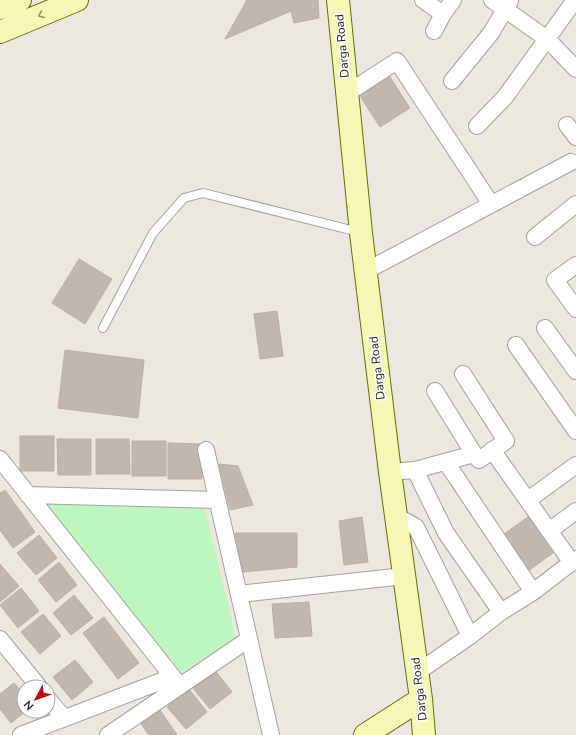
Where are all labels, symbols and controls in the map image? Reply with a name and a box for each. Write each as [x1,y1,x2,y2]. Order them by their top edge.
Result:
one-way arrow [37,10,45,18]
street label: Darga Road [331,13,353,79]
street label: Darga Road [365,335,389,401]
street label: Darga Road [407,656,431,722]
north arrow [16,679,56,719]
text: N [20,697,37,713]

